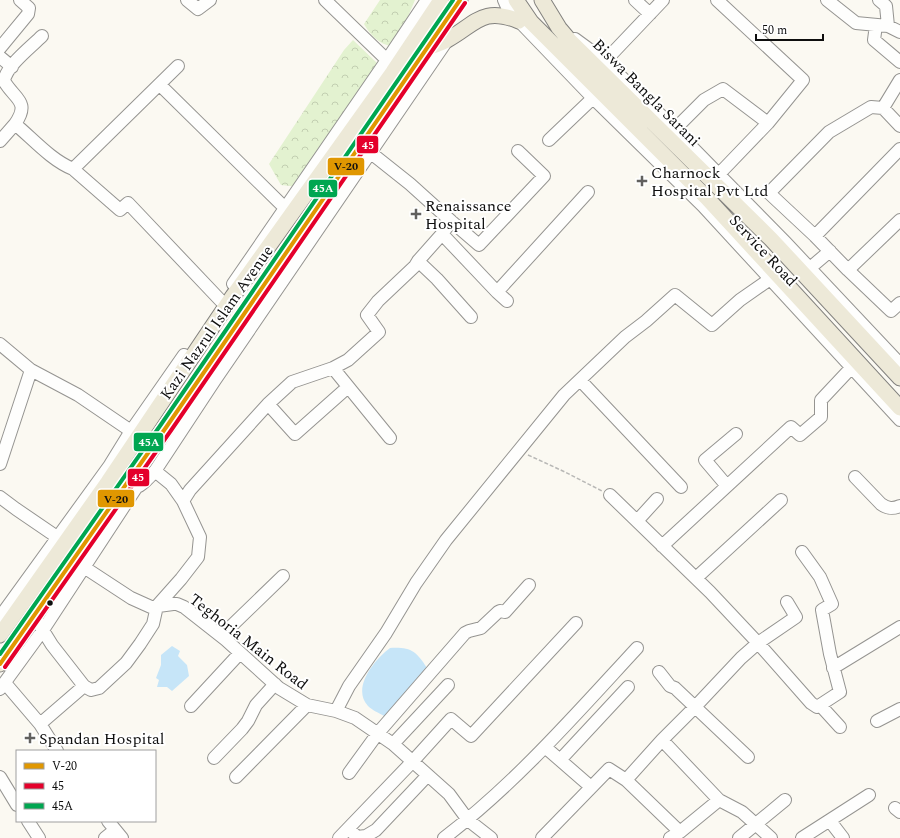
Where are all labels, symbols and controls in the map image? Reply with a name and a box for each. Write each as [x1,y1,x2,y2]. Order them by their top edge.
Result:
scale bar [756,16,823,42]
text: 50 m [762,21,787,40]
street label: Biswa Bangla Sarani [587,33,706,152]
line badge: 45 [356,135,379,154]
text: 45 [362,137,374,154]
line badge: V-20 [327,157,365,176]
text: V-20 [334,158,358,175]
place label: Charnock Hospital Pvt Ltd [651,161,769,203]
marker: Charnock Hospital Pvt Ltd [636,175,648,187]
line badge: 45A [308,179,338,198]
text: 45A [313,180,334,197]
place label: Renaissance Hospital [425,194,512,236]
marker: Renaissance Hospital [410,208,422,220]
street label: Service Road [723,209,803,292]
street label: Kazi Nazrul Islam Avenue [154,240,279,405]
line badge: 45A [133,432,164,452]
text: 45A [139,434,160,451]
line badge: 45 [127,468,150,487]
text: 45 [132,469,144,486]
line badge: V-20 [97,489,135,508]
text: V-20 [104,491,128,508]
street label: Teghoria Main Road [184,588,313,696]
unlabelled marker [45,598,55,608]
place label: Spandan Hospital [39,727,165,751]
marker: Spandan Hospital [24,732,36,744]
legend [16,750,156,822]
text: V-20 [52,757,77,776]
text: 45 [52,777,64,796]
text: 45A [52,797,73,816]

